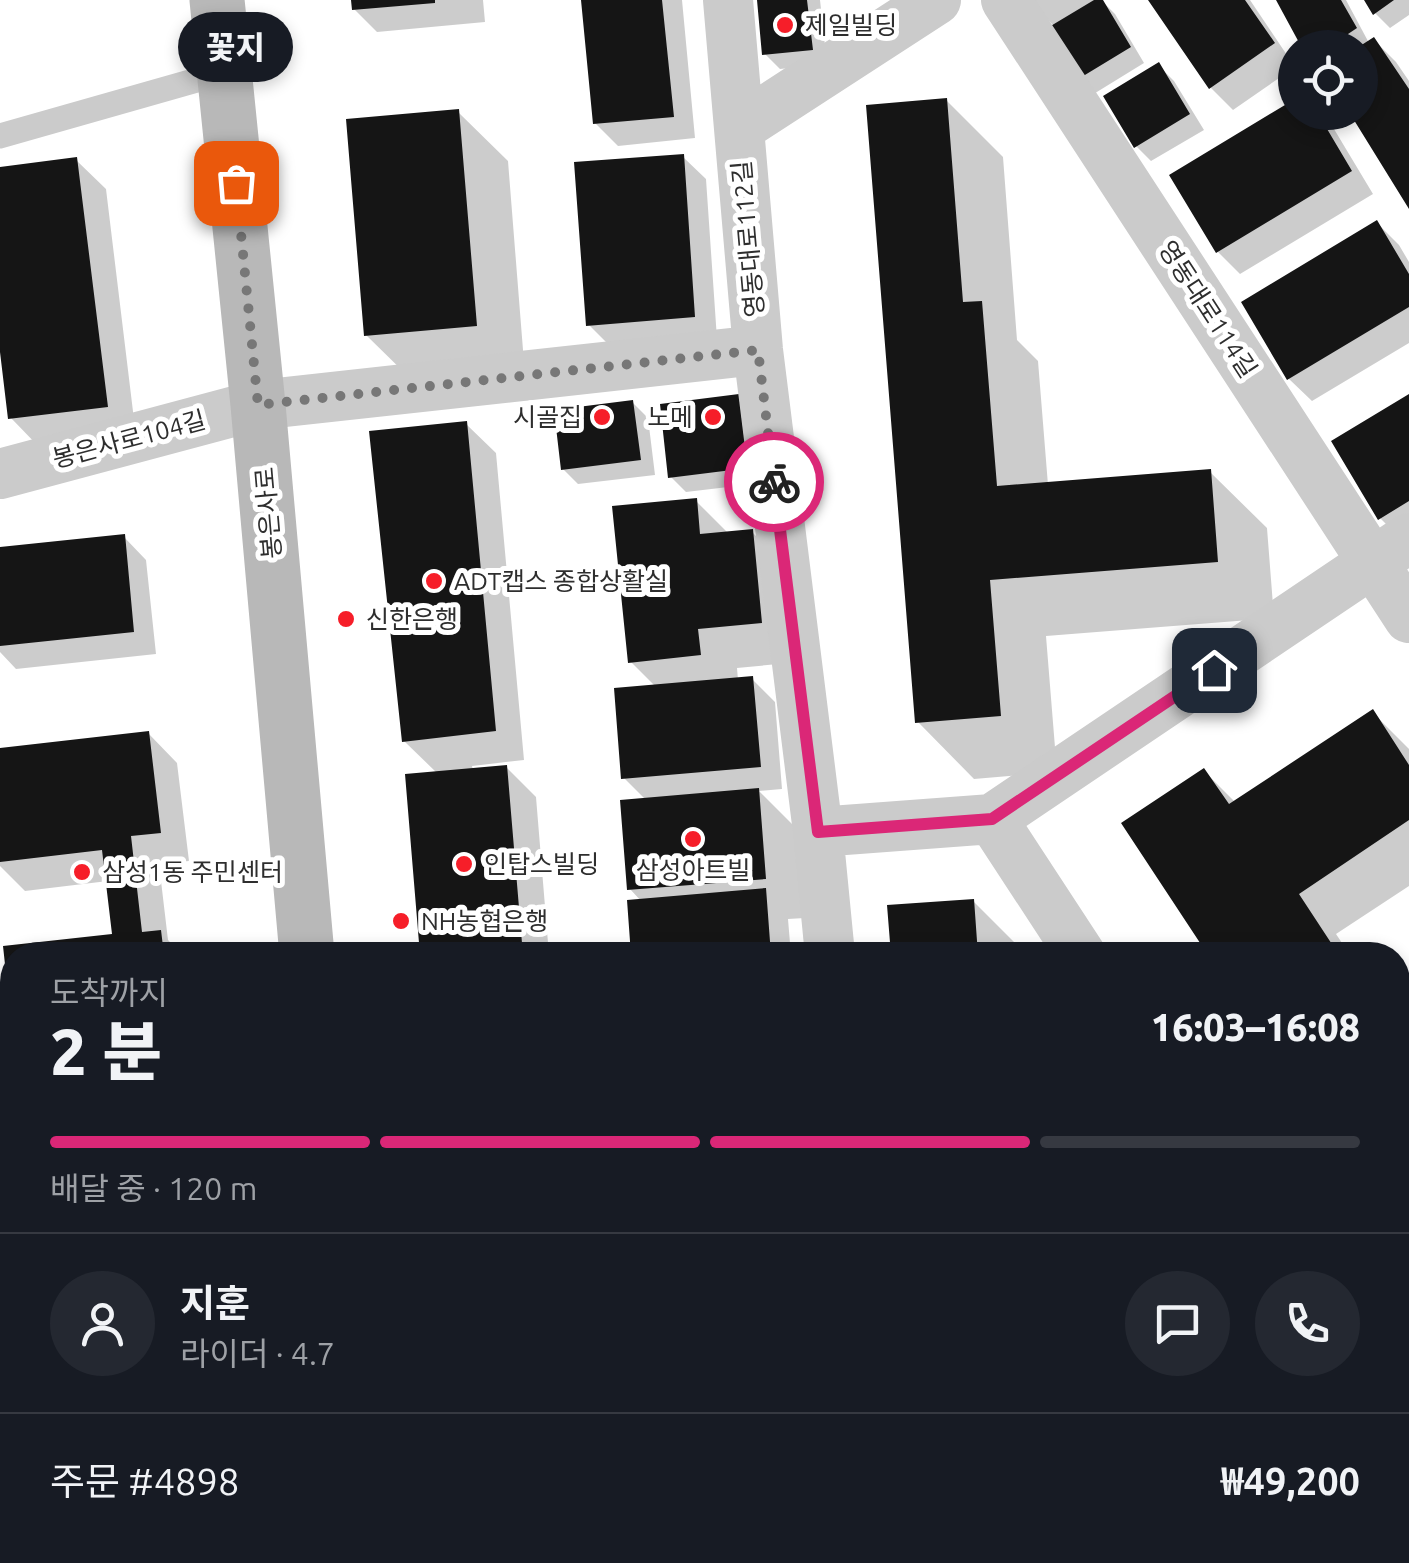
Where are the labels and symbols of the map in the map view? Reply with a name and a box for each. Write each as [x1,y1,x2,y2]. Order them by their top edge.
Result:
place label: 제일빌딩 [805,11,897,39]
callout: 꽃지 [178,13,294,83]
marker: 제일빌딩 [774,14,796,36]
pin [194,141,279,226]
street label: 영동대로112길 [727,159,769,319]
street label: 영동대로114길 [1153,235,1263,383]
place label: 시골집 [513,403,582,431]
place label: 노메 [647,403,693,431]
street label: 봉은사로104길 [49,405,209,473]
marker: 시골집 [591,406,613,428]
marker: 노메 [702,406,724,428]
courier [724,432,824,532]
street label: 봉은사로 [250,466,286,560]
place label: ADT캡스 종합상활실 [454,567,668,595]
marker: ADT캡스 종합상활실 [423,570,445,592]
place label: 신한은행 [366,605,458,633]
marker: 신한은행 [335,608,357,630]
pin [1172,628,1257,713]
marker: 삼성아트빌 [682,828,704,850]
place label: 인탑스빌딩 [484,850,599,878]
marker: 인탑스빌딩 [453,853,475,875]
place label: 삼성아트빌 [635,856,751,884]
place label: 삼성1동 주민센터 [102,858,283,886]
marker: 삼성1동 주민센터 [71,861,93,883]
place label: NH농협은행 [421,907,548,935]
marker: NH농협은행 [390,910,412,932]

